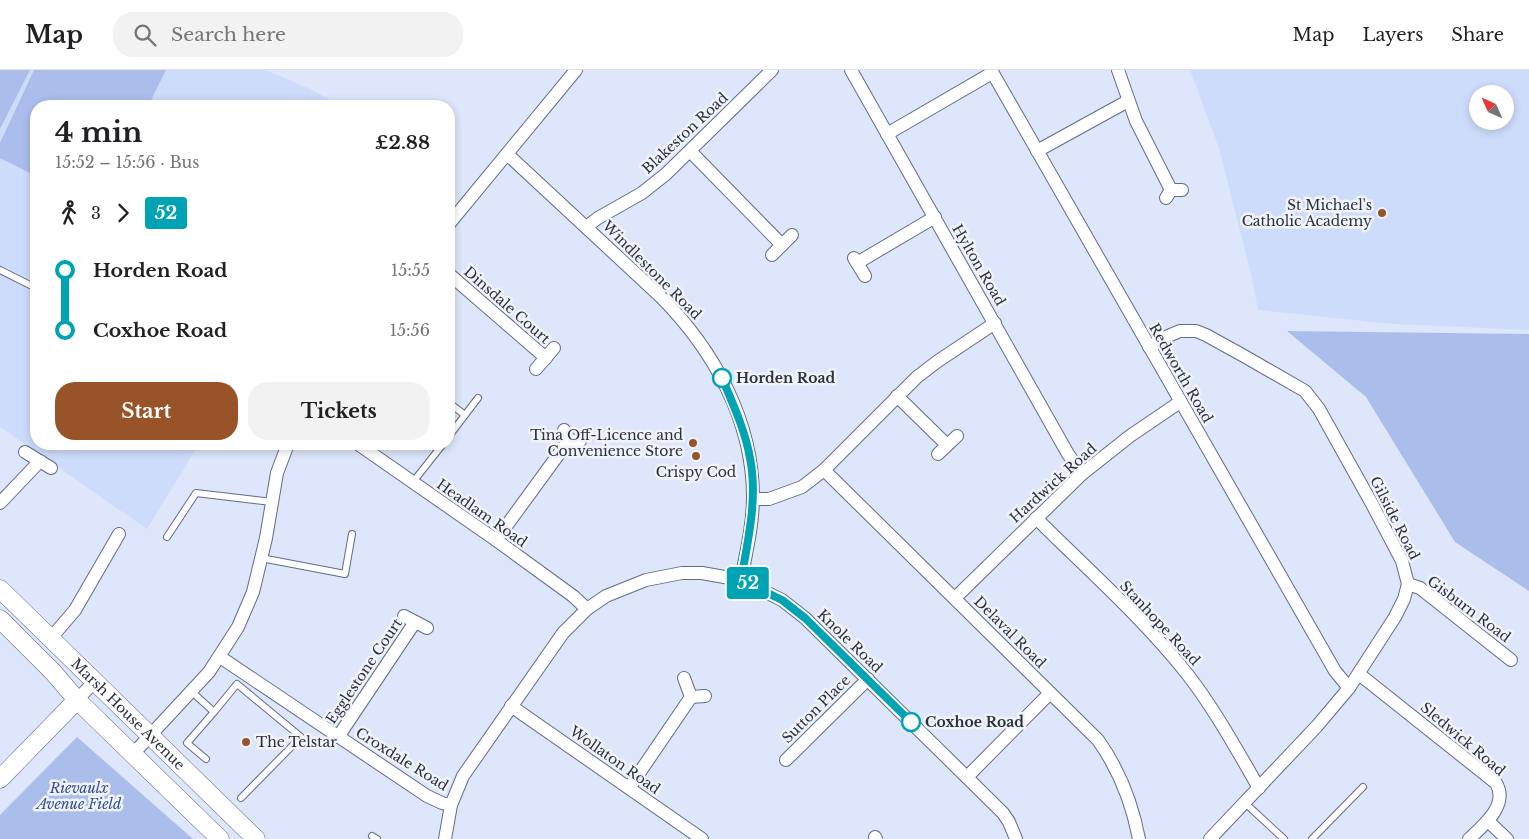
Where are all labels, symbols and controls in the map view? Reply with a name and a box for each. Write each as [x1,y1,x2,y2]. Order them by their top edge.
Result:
search box [113,12,463,57]
text: Map [25,20,83,49]
icon: search [131,21,159,49]
text: Search here [171,23,286,46]
text: Map [1293,24,1334,46]
text: Layers [1362,24,1423,46]
text: Share [1451,24,1504,46]
north arrow [1469,85,1514,130]
map controls [1469,85,1514,130]
street label: Blakeston Road [638,88,732,177]
text: 4 min [55,115,142,150]
text: £2.88 [375,131,430,154]
text: 15:52 – 15:56 · Bus [55,152,200,172]
place label: St Michael's Catholic Academy [1242,196,1372,230]
icon: walk [55,199,83,227]
icon: forward [109,199,137,227]
text: 52 [155,202,177,224]
text: 3 [91,203,101,223]
marker: St Michael's Catholic Academy [1376,207,1388,219]
street label: Windlestone Road [598,216,706,324]
street label: Hylton Road [948,221,1010,309]
text: Horden Road [93,259,228,282]
text: 15:55 [391,260,430,280]
street label: Dinsdale Court [460,263,554,348]
text: Coxhoe Road [93,319,227,342]
text: 15:56 [390,320,430,340]
street label: Redworth Road [1145,320,1217,426]
marker: Horden Road [712,368,732,388]
place label: Horden Road [736,369,835,387]
button: Start [55,382,238,440]
button: Tickets [248,382,430,440]
place label: Tina Off-Licence and Convenience Store [530,426,684,460]
marker: Tina Off-Licence and Convenience Store [687,437,699,449]
street label: Hardwick Road [1006,439,1100,527]
marker: Crispy Cod [690,450,702,462]
place label: Crispy Cod [656,463,737,481]
street label: Gilside Road [1366,473,1424,563]
street label: Headlam Road [433,475,531,551]
line badge: 52 [726,567,770,599]
text: 52 [737,572,759,594]
street label: Gisburn Road [1424,572,1515,646]
street label: Stanhope Road [1116,577,1204,669]
street label: Delaval Road [970,592,1050,672]
street label: Knole Road [814,606,887,677]
street label: Egglestone Court [322,614,406,727]
street label: Marsh House Avenue [67,654,189,774]
street label: Sutton Place [778,671,854,747]
street label: Sledwick Road [1417,698,1509,780]
marker: Coxhoe Road [901,712,921,732]
place label: Coxhoe Road [925,713,1024,731]
street label: Wollaton Road [565,721,664,798]
street label: Croxdale Road [352,723,452,795]
place label: The Telstar [256,733,337,751]
marker: The Telstar [240,736,252,748]
park label: Rievaulx Avenue Field [35,779,122,813]

